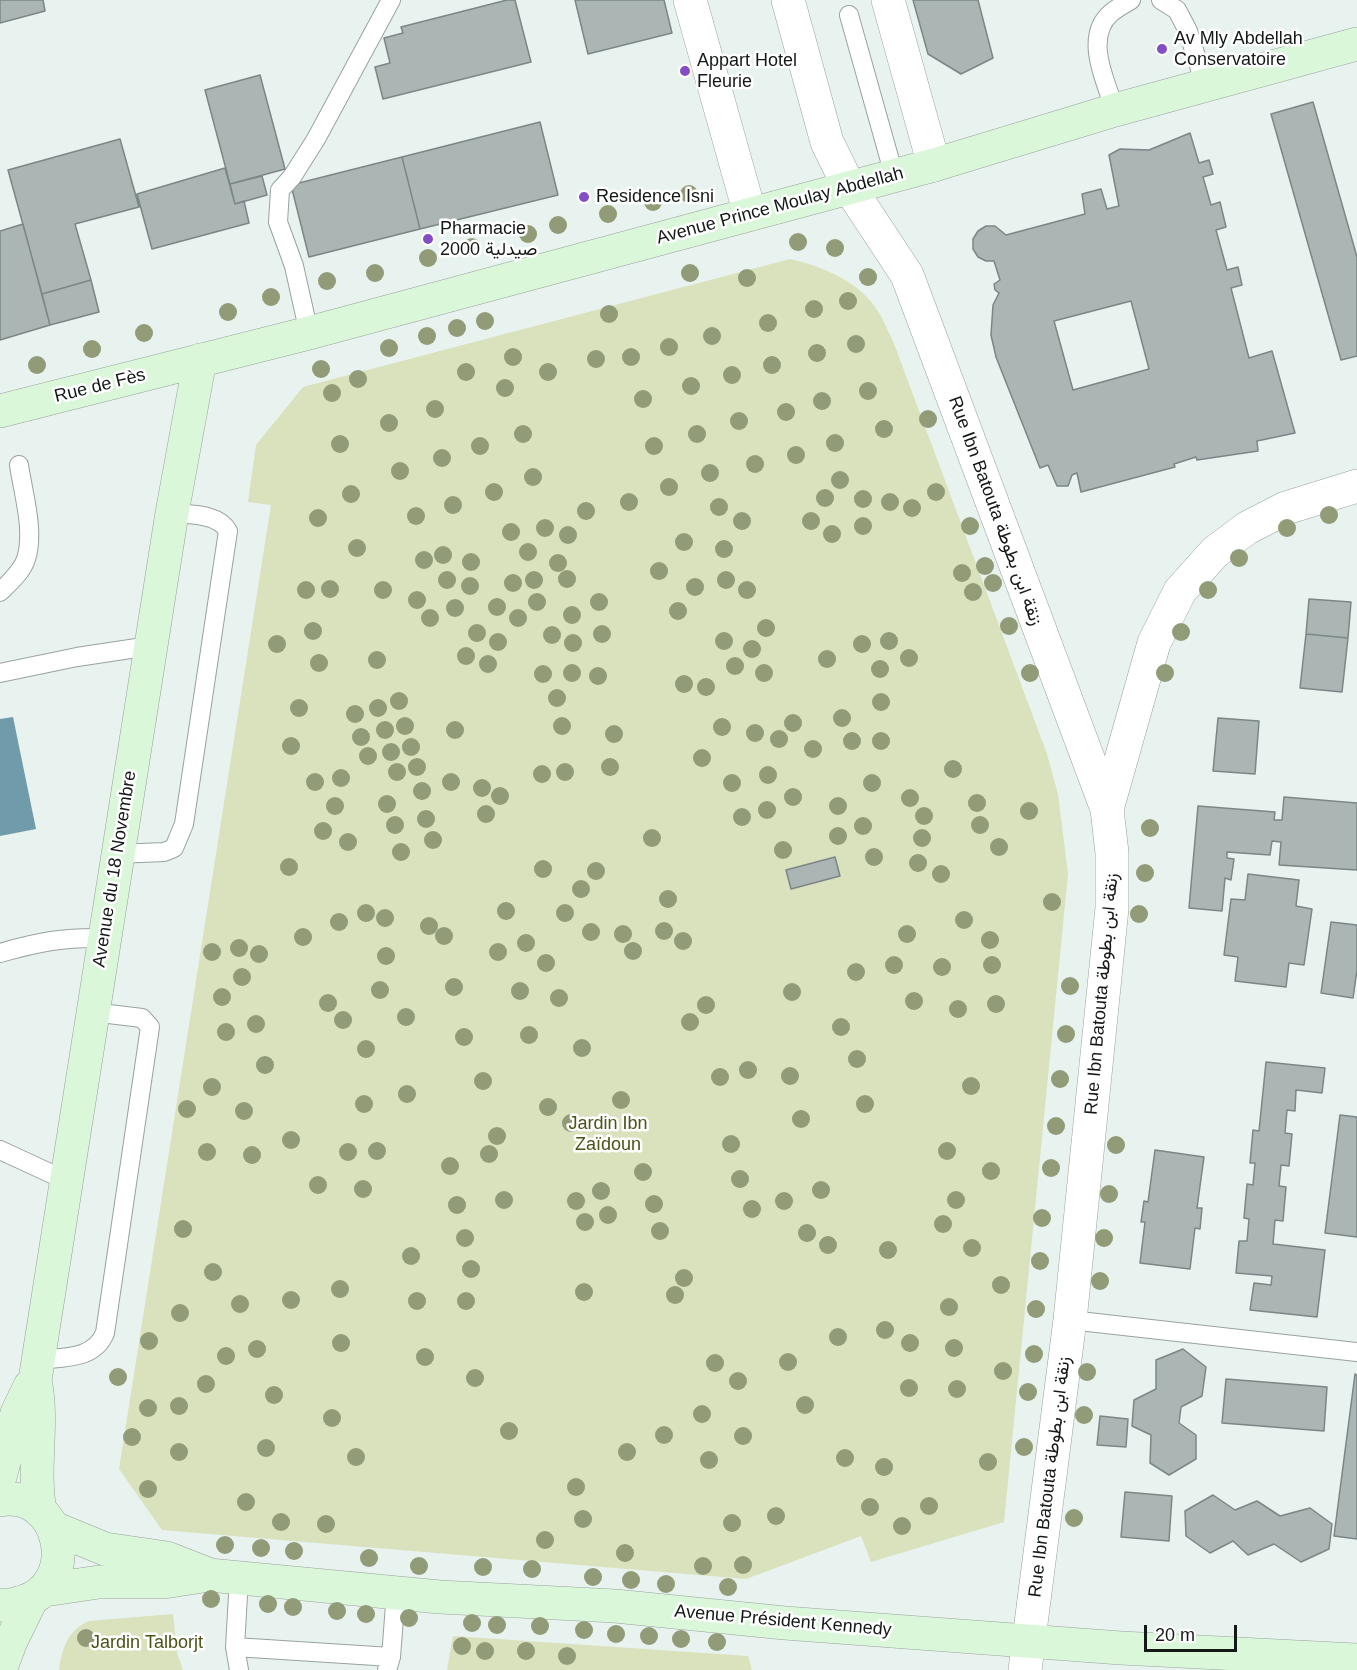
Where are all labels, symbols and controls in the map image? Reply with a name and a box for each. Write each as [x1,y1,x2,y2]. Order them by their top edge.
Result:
place label: Av Mly Abdellah Conservatoire [1174,28,1303,70]
marker: Av Mly Abdellah Conservatoire [1155,42,1169,56]
place label: Appart Hotel Fleurie [697,50,797,92]
marker: Appart Hotel Fleurie [678,64,692,78]
street label: Avenue Prince Moulay Abdellah [654,163,906,249]
place label: Residence Isni [596,186,714,208]
marker: Residence Isni [577,190,591,204]
place label: Pharmacie 2000 صيدلية [440,218,537,260]
marker: Pharmacie 2000 صيدلية [421,232,435,246]
street label: Rue de Fès [52,364,148,408]
street label: Rue Ibn Batouta زنقة ابن بطوطة [943,393,1047,629]
street label: Avenue du 18 Novembre [89,769,141,969]
street label: Rue Ibn Batouta زنقة ابن بطوطة [1081,872,1123,1116]
park label: Jardin Ibn Zaïdoun [568,1113,648,1156]
street label: Rue Ibn Batouta زنقة ابن بطوطة [1025,1355,1075,1599]
street label: Avenue Président Kennedy [674,1601,892,1641]
scale bar [1147,1613,1240,1651]
text: 20 m [1155,1625,1195,1645]
park label: Jardin Talborjt [91,1632,203,1654]

